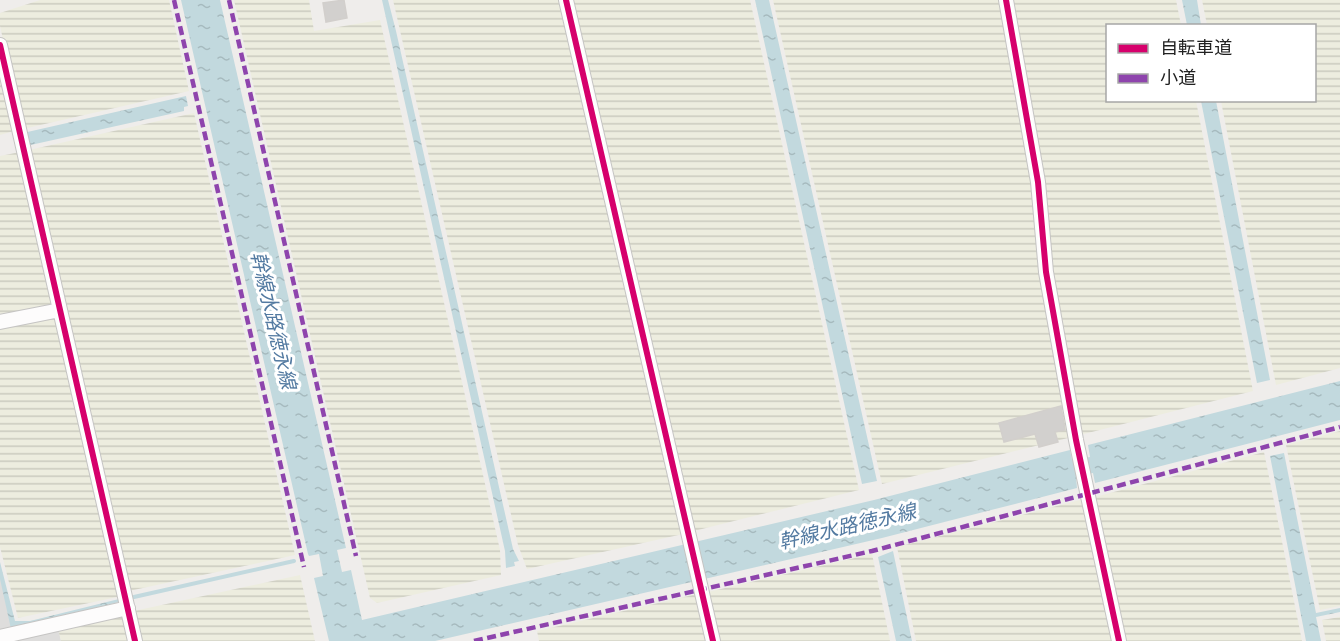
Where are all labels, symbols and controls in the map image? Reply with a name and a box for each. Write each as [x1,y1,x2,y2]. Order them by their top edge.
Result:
legend [1106,24,1316,102]
text: 自転車道 [1160,36,1232,59]
text: 小道 [1160,66,1196,89]
water label: 幹線水路徳永線 [245,249,304,394]
water label: 幹線水路徳永線 [776,496,921,555]

